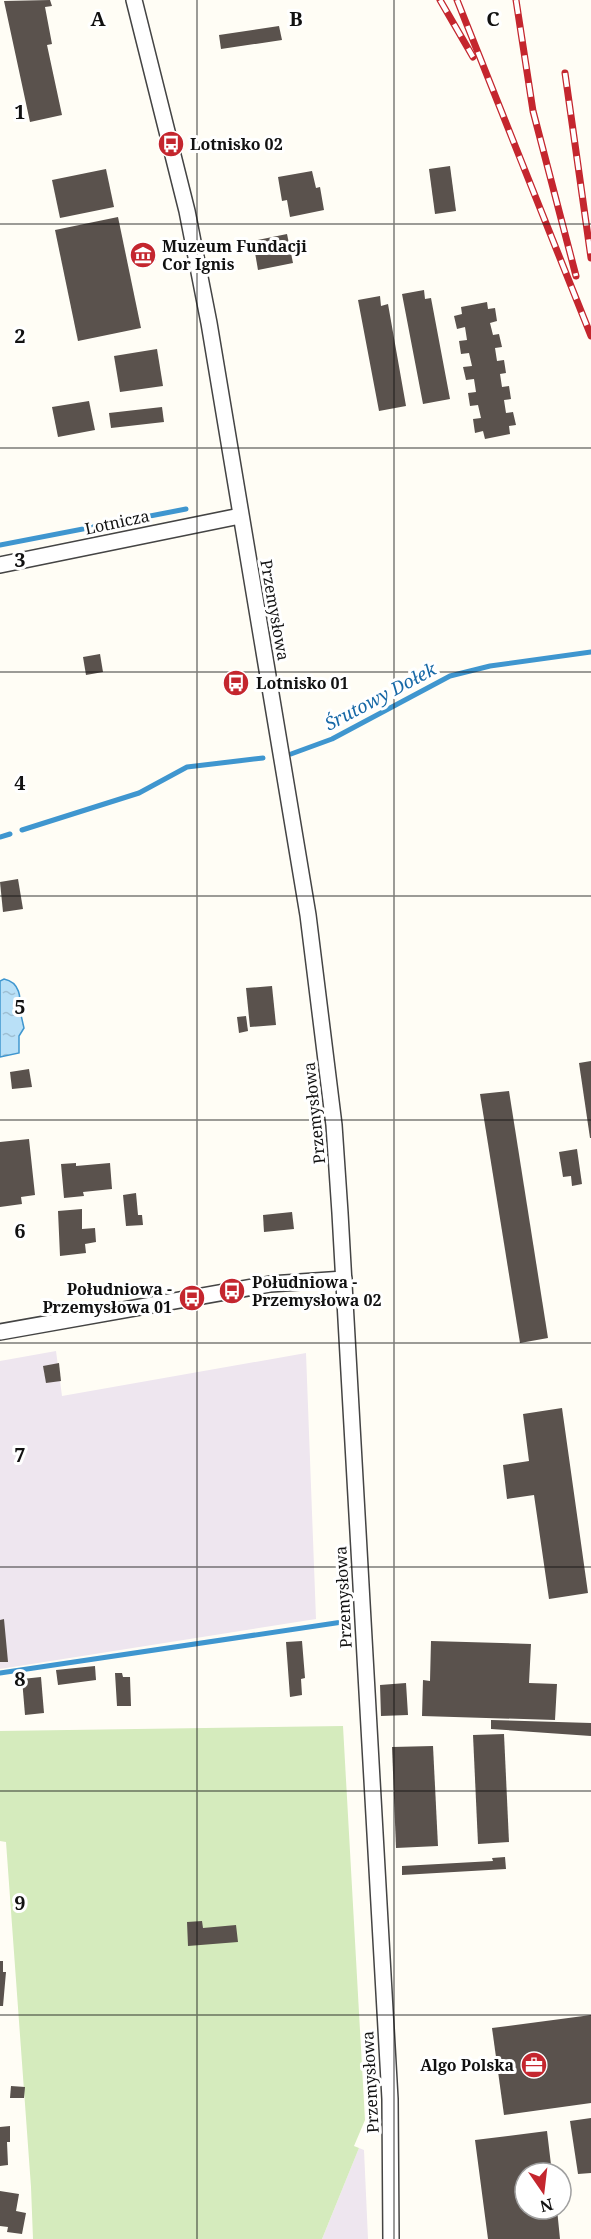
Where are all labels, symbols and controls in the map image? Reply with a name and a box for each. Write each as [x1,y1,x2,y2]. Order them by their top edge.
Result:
text: A [90,5,106,32]
text: B [289,5,303,32]
text: C [486,5,500,32]
text: 1 [14,98,26,125]
bus stop icon: Lotnisko 02 [156,129,186,159]
place label: Lotnisko 02 [190,133,283,155]
place label: Muzeum Fundacji Cor Ignis [162,235,307,275]
museum icon: Muzeum Fundacji Cor Ignis [128,240,158,270]
text: 2 [14,322,26,349]
street label: Lotnicza [83,504,151,540]
text: 3 [14,546,26,573]
street label: Przemysłowa [255,558,295,662]
water label: Śrutowy Dołek [320,656,441,736]
bus stop icon: Lotnisko 01 [221,668,251,698]
place label: Lotnisko 01 [256,672,349,694]
text: 4 [14,769,26,796]
text: 5 [14,993,26,1020]
street label: Przemysłowa [298,1061,330,1165]
text: 6 [14,1217,26,1244]
place label: Południowa - Przemysłowa 02 [252,1271,382,1311]
bus stop icon: Południowa - Przemysłowa 02 [217,1276,247,1306]
place label: Południowa - Przemysłowa 01 [42,1278,172,1318]
bus stop icon: Południowa - Przemysłowa 01 [177,1283,207,1313]
text: 7 [14,1441,26,1468]
street label: Przemysłowa [329,1545,357,1649]
text: 8 [14,1665,26,1692]
text: 9 [14,1889,26,1916]
street label: Przemysłowa [356,2030,384,2134]
office icon: Algo Polska [519,2050,549,2080]
place label: Algo Polska [420,2054,514,2076]
north arrow [513,2161,573,2221]
text: N [537,2193,555,2218]

